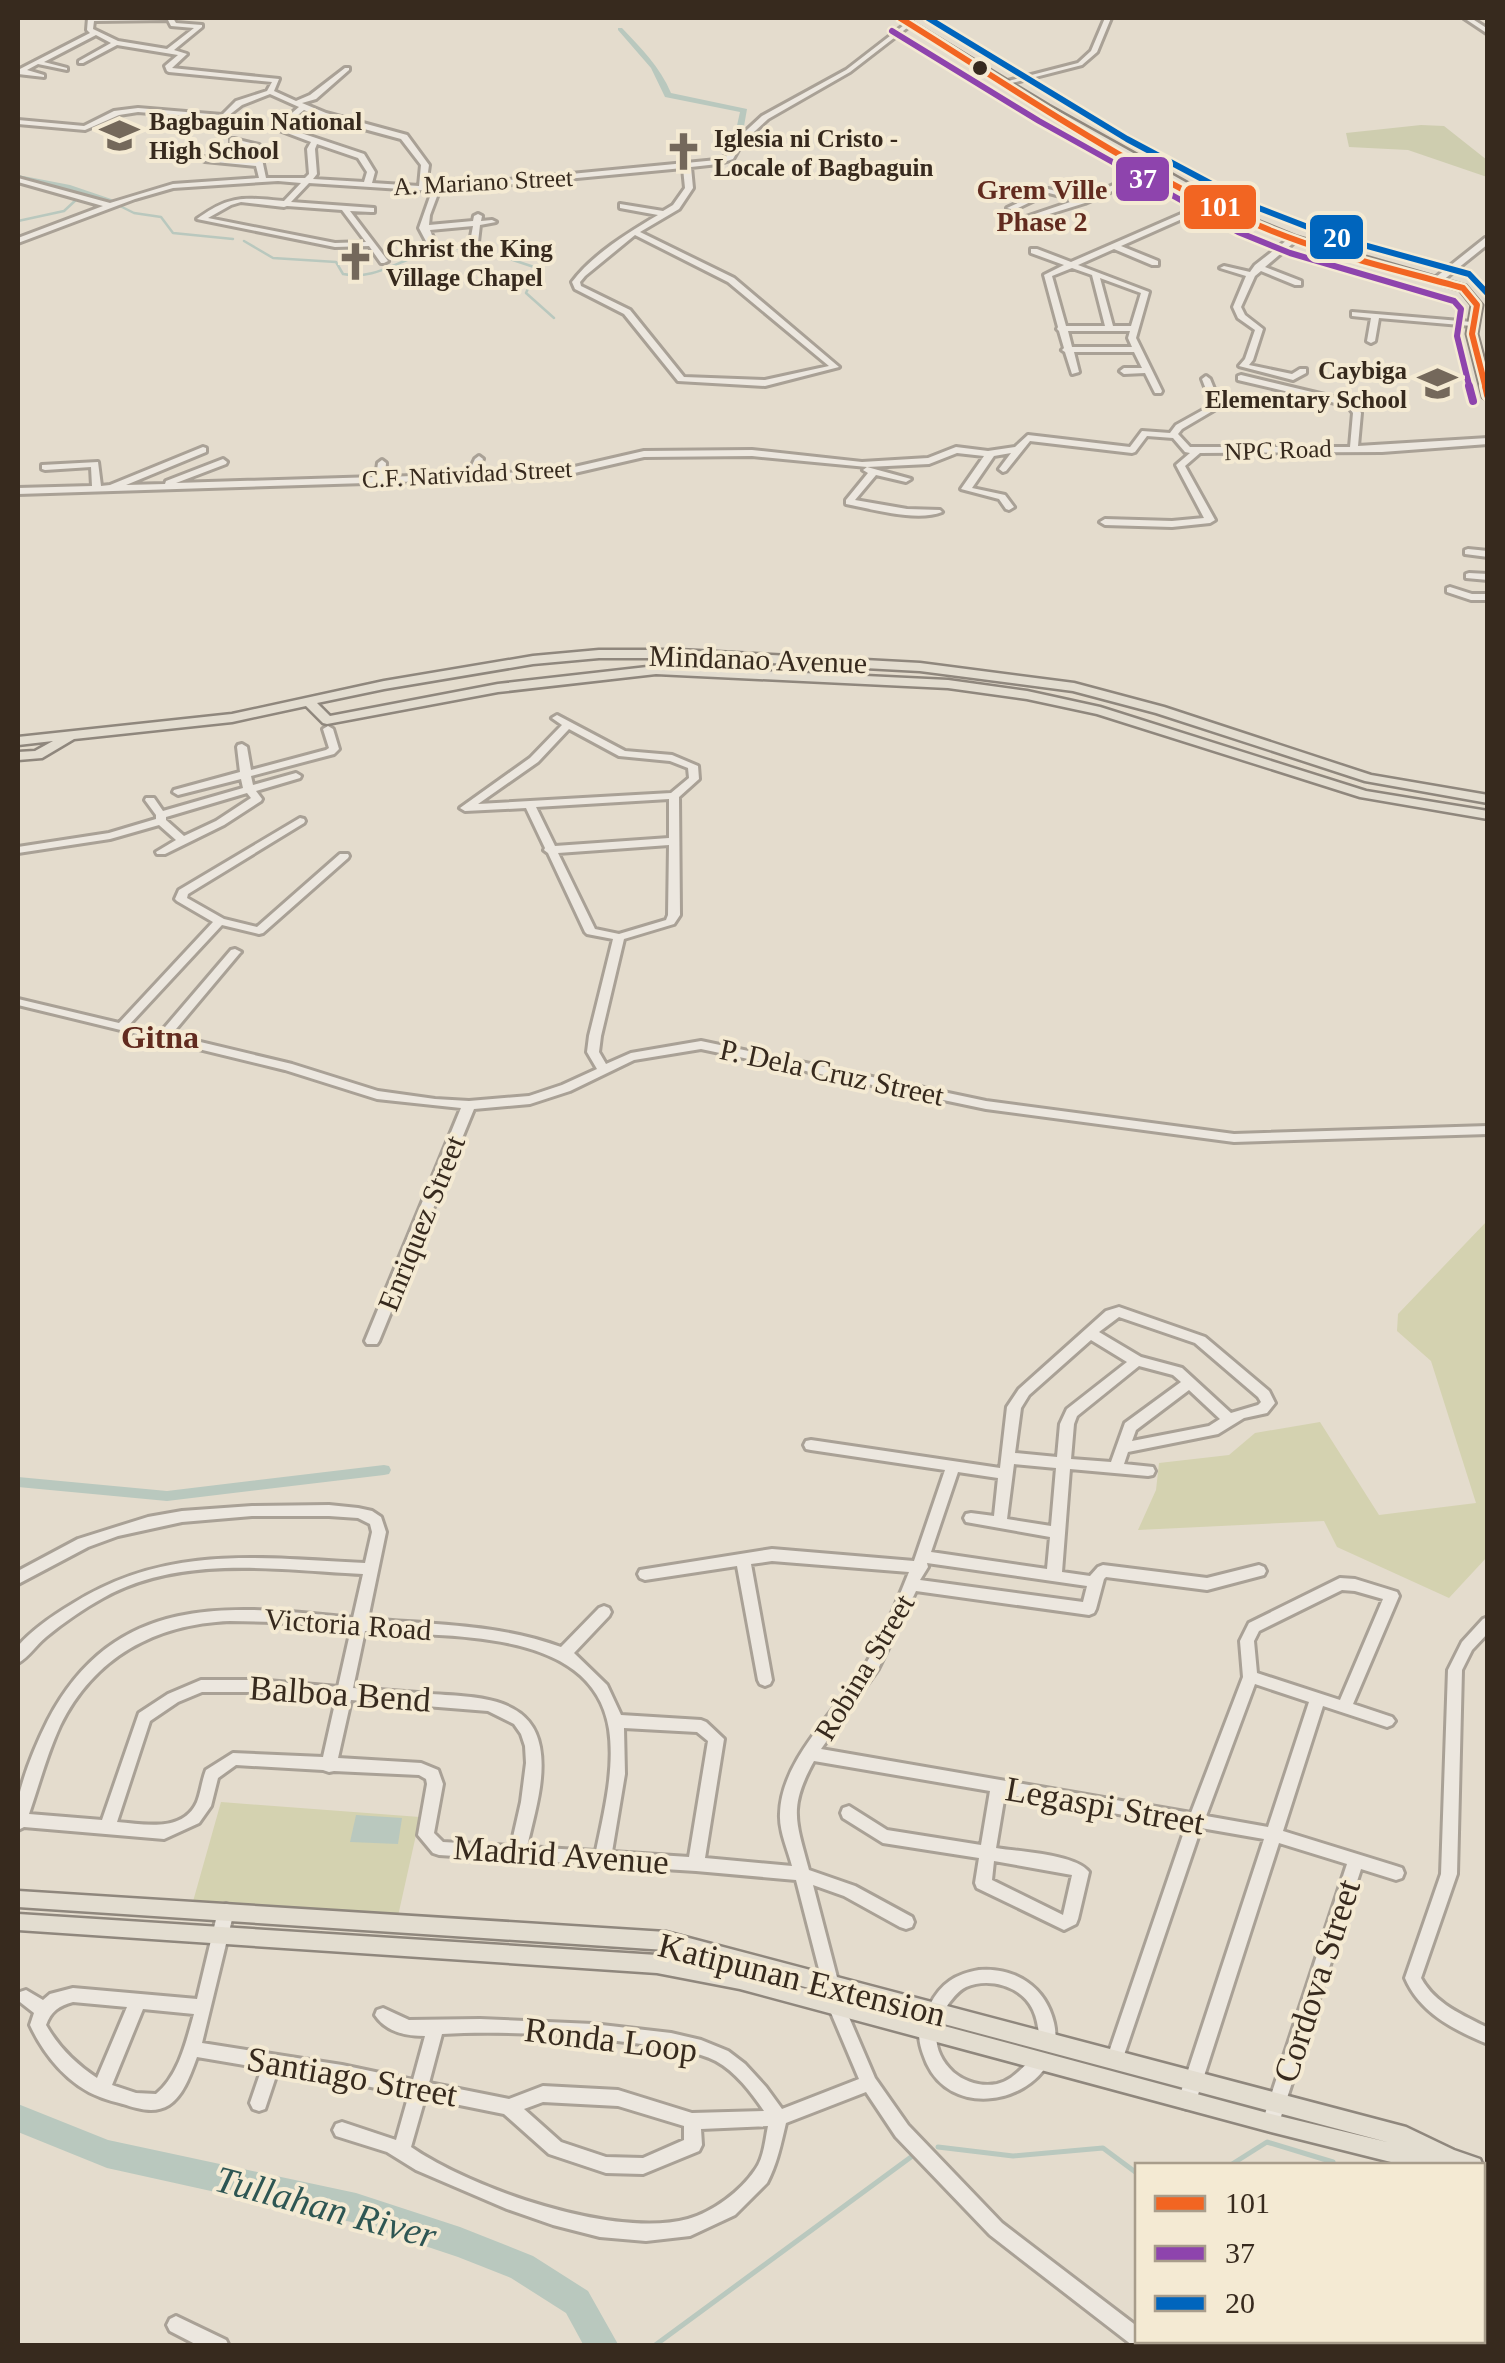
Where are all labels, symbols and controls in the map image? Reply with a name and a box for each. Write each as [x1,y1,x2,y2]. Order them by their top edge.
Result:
unlabelled marker [970,58,990,78]
place label: Bagbaguin National High School [149,108,362,164]
school or university icon: Bagbaguin National High School [98,114,140,156]
place label: Iglesia ni Cristo - Locale of Bagbaguin [714,125,934,181]
church icon: Iglesia ni Cristo - Locale of Bagbaguin [663,131,705,173]
line badge: 37 [1114,155,1171,203]
text: 37 [1129,163,1157,194]
street label: A. Mariano Street [393,164,574,200]
district label: Grem Ville Phase 2 [977,174,1107,237]
line badge: 101 [1182,183,1258,231]
text: 101 [1199,191,1241,222]
line badge: 20 [1308,213,1365,261]
text: 20 [1323,222,1351,253]
place label: Christ the King Village Chapel [386,235,553,291]
church icon: Christ the King Village Chapel [335,241,377,283]
place label: Caybiga Elementary School [1205,357,1407,413]
school or university icon: Caybiga Elementary School [1416,363,1458,405]
street label: NPC Road [1224,435,1333,465]
street label: C.F. Natividad Street [361,455,573,493]
street label: Mindanao Avenue [648,639,868,679]
district label: Gitna [121,1019,199,1055]
street label: P. Dela Cruz Street [717,1032,948,1112]
street label: Enriquez Street [371,1130,471,1315]
street label: Robina Street [808,1588,921,1746]
street label: Victoria Road [263,1602,433,1646]
street label: Balboa Bend [248,1668,433,1720]
street label: Legaspi Street [1003,1769,1208,1843]
street label: Madrid Avenue [452,1828,670,1882]
street label: Cordova Street [1266,1874,1368,2087]
street label: Katipunan Extension [654,1925,950,2035]
street label: Ronda Loop [522,2010,700,2070]
street label: Santiago Street [244,2039,460,2115]
water label: Tullahan River [211,2157,441,2257]
legend [1135,2163,1485,2343]
text: 101 [1225,2186,1270,2219]
text: 37 [1225,2236,1255,2269]
text: 20 [1225,2286,1255,2319]

